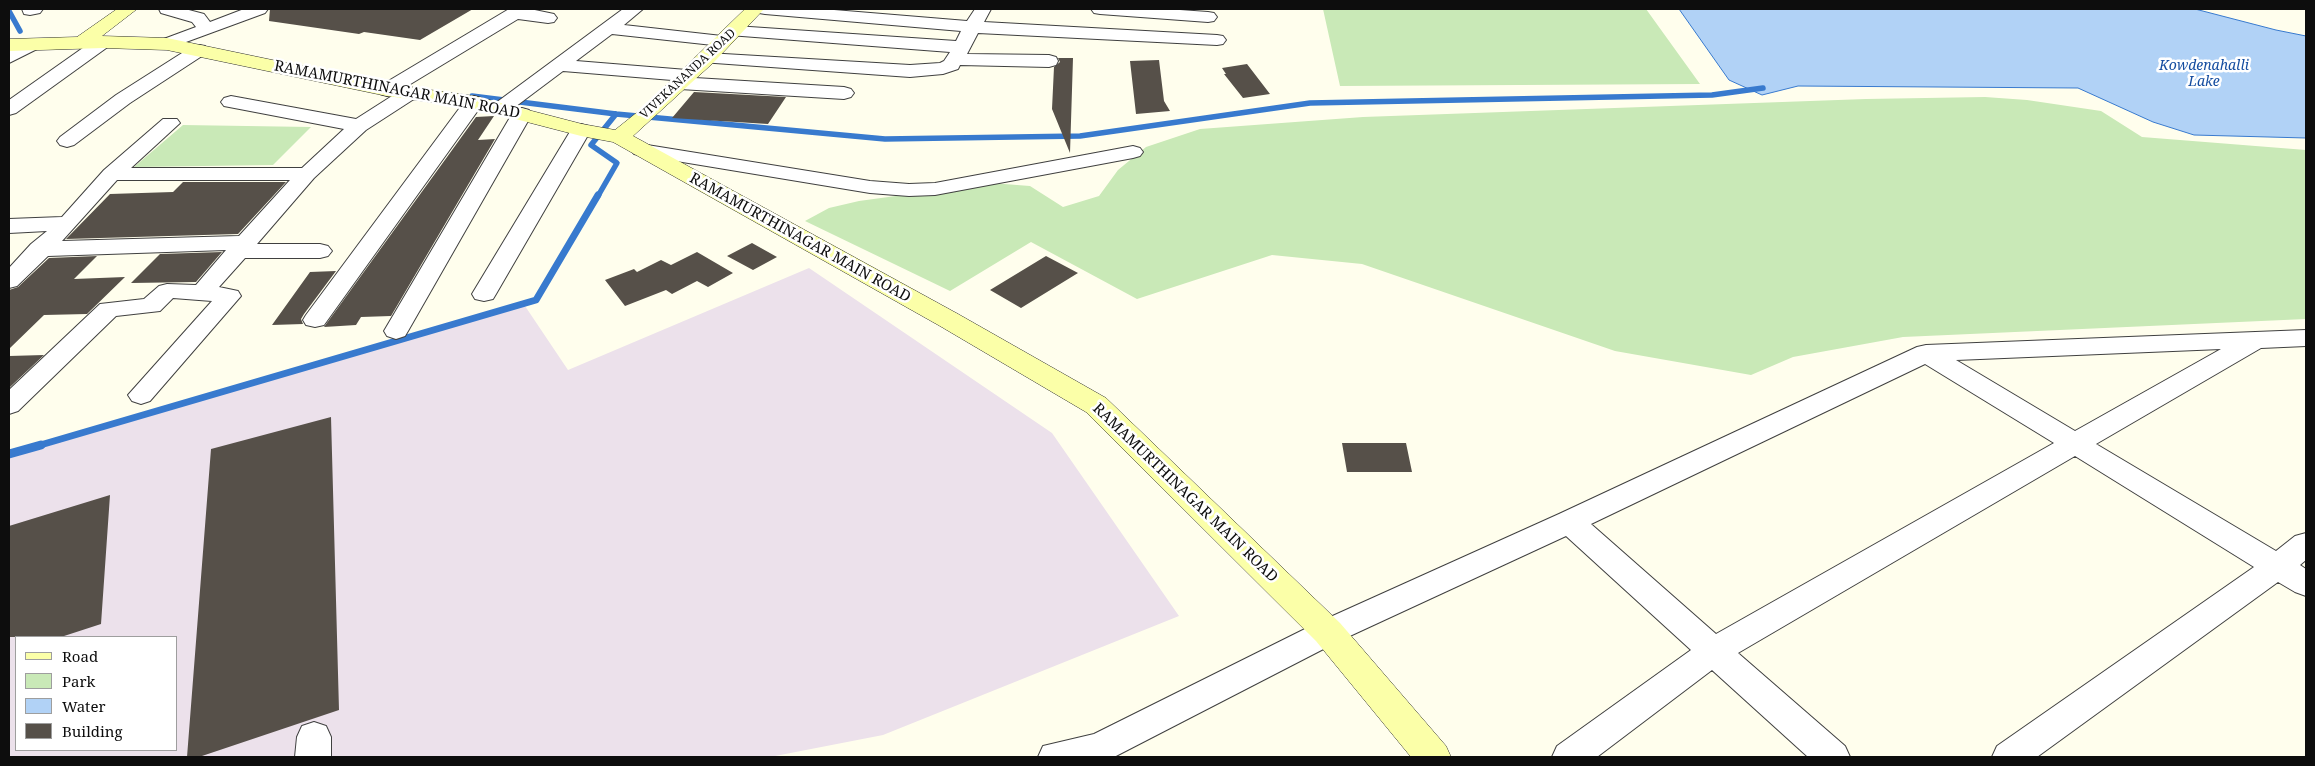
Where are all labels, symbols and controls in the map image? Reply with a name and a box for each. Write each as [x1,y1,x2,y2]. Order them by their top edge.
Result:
street label: VIVEKANANDA ROAD [637,26,739,122]
street label: RAMAMURTHINAGAR MAIN ROAD [273,57,521,123]
water label: Kowdenahalli Lake [2159,58,2249,90]
street label: RAMAMURTHINAGAR MAIN ROAD [686,170,914,306]
street label: RAMAMURTHINAGAR MAIN ROAD [1089,400,1281,586]
legend [15,636,178,751]
text: Road [62,646,98,666]
text: Park [62,671,95,691]
text: Water [62,696,105,716]
text: Building [62,721,123,741]

